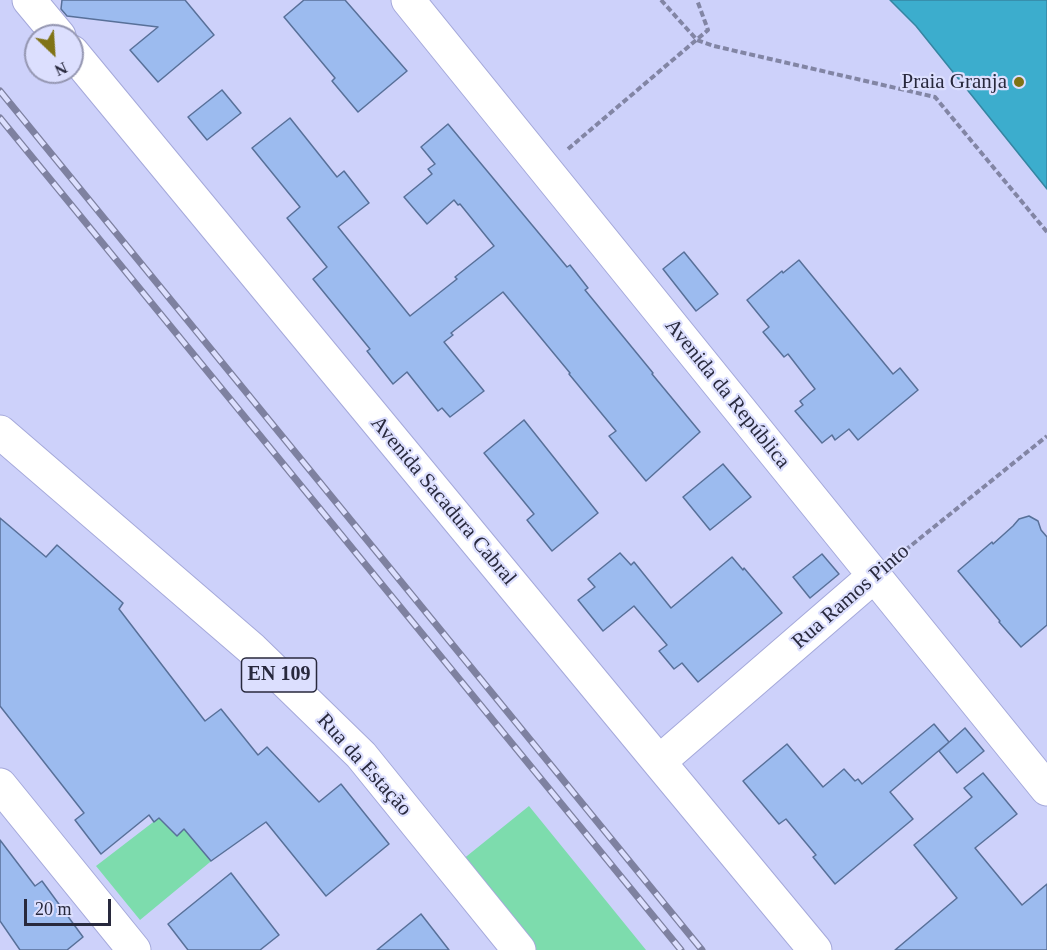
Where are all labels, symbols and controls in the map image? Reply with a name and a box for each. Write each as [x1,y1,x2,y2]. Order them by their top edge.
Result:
north arrow [24,24,84,84]
text: N [52,59,70,79]
place label: Praia Granja [901,69,1007,95]
marker: Praia Granja [1012,75,1026,89]
street label: Avenida da República [659,314,795,474]
street label: Avenida Sacadura Cabral [365,411,521,591]
street label: Rua Ramos Pinto [787,539,915,655]
road number: EN 109 [242,658,316,692]
street label: Rua da Estação [311,708,417,822]
scale bar [27,887,114,925]
text: 20 m [35,899,72,919]

